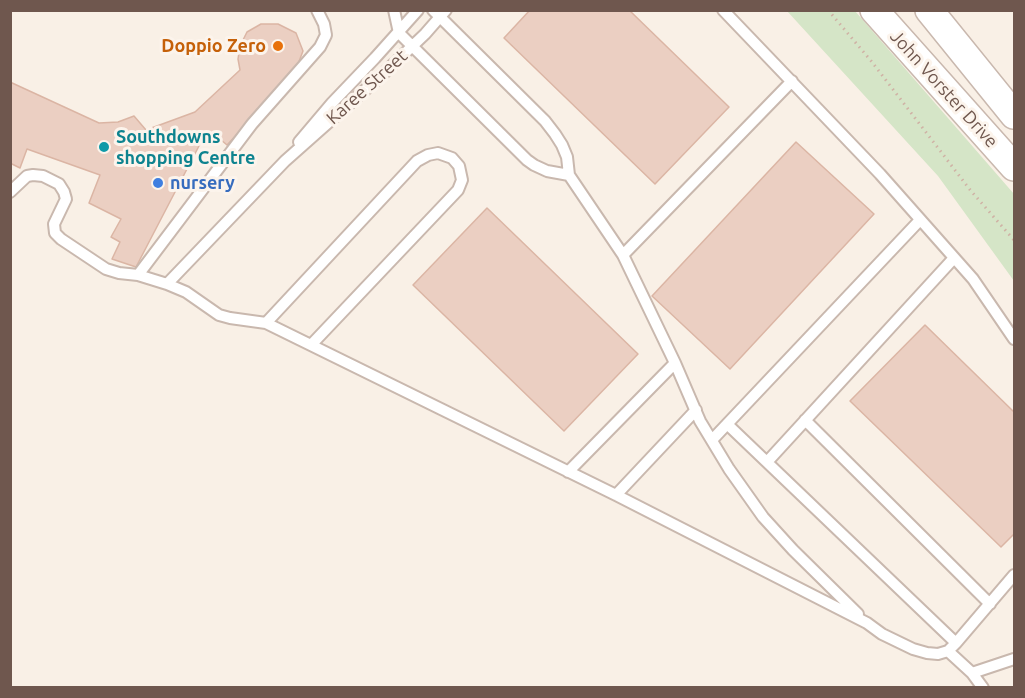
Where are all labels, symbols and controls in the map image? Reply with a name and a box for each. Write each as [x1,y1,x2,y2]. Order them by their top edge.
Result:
street label: John Vorster Drive [886,26,1002,152]
place label: Doppio Zero [161,35,266,57]
marker: Doppio Zero [271,39,285,53]
street label: Karee Street [322,45,412,129]
place label: Southdowns shopping Centre [116,126,255,168]
marker: Southdowns shopping Centre [97,140,111,154]
place label: nursery [170,172,235,194]
marker: nursery [151,176,165,190]

